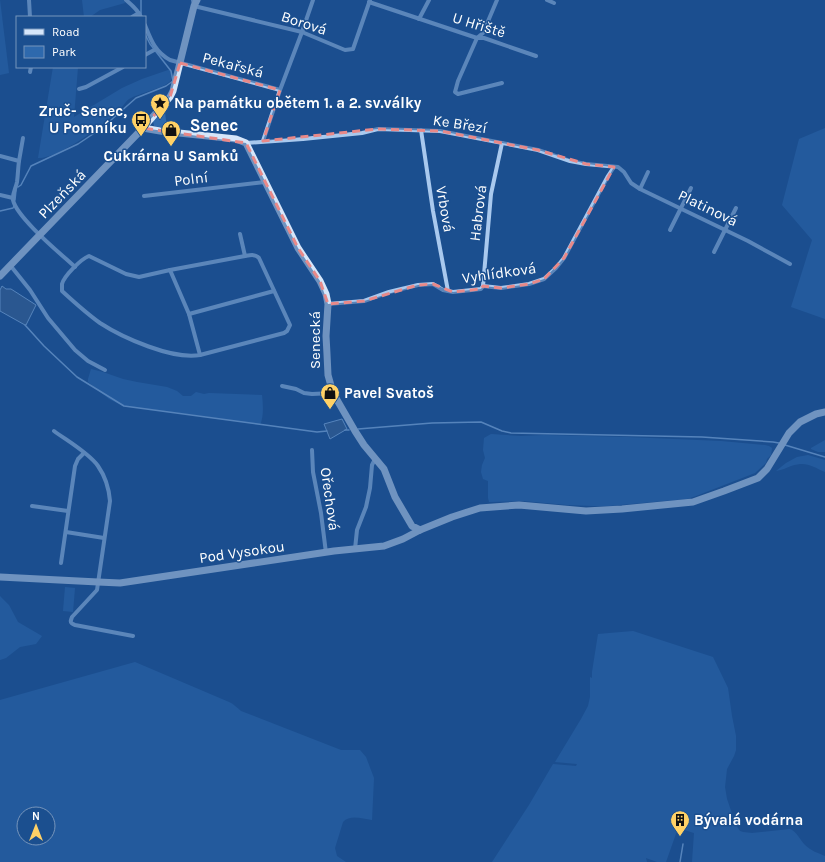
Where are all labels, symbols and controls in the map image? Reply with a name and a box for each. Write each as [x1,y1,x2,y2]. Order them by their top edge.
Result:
street label: Borová [279,7,329,39]
street label: U Hřiště [450,8,508,42]
legend [16,16,146,68]
text: Road [52,25,80,39]
text: Park [52,45,77,59]
street label: Pekařská [200,48,266,82]
place icon: Na památku obětem 1. a 2. sv.války [149,92,171,120]
place label: Na památku obětem 1. a 2. sv.války [174,94,422,112]
place label: Zruč- Senec, U Pomníku [38,102,127,137]
bus stop icon: Zruč- Senec, U Pomníku [130,109,152,137]
street label: Ke Březí [432,111,489,137]
district label: Senec [190,115,238,135]
shop icon: Cukrárna U Samků [160,119,182,147]
place label: Cukrárna U Samků [103,147,239,165]
street label: Plzeňská [34,166,90,222]
street label: Polní [173,168,210,190]
street label: Habrová [466,184,490,242]
street label: Vrbová [432,185,458,233]
street label: Platinová [675,186,741,230]
street label: Vyhlídková [461,259,537,287]
street label: Senecká [306,311,324,369]
shop icon: Pavel Svatoš [319,382,341,410]
place label: Pavel Svatoš [344,384,434,402]
street label: Ořechová [317,466,343,532]
street label: Pod Vysokou [198,537,286,567]
north arrow [16,806,56,846]
building icon: Bývalá vodárna [669,809,691,837]
text: N [32,810,40,823]
place label: Bývalá vodárna [694,811,803,829]

